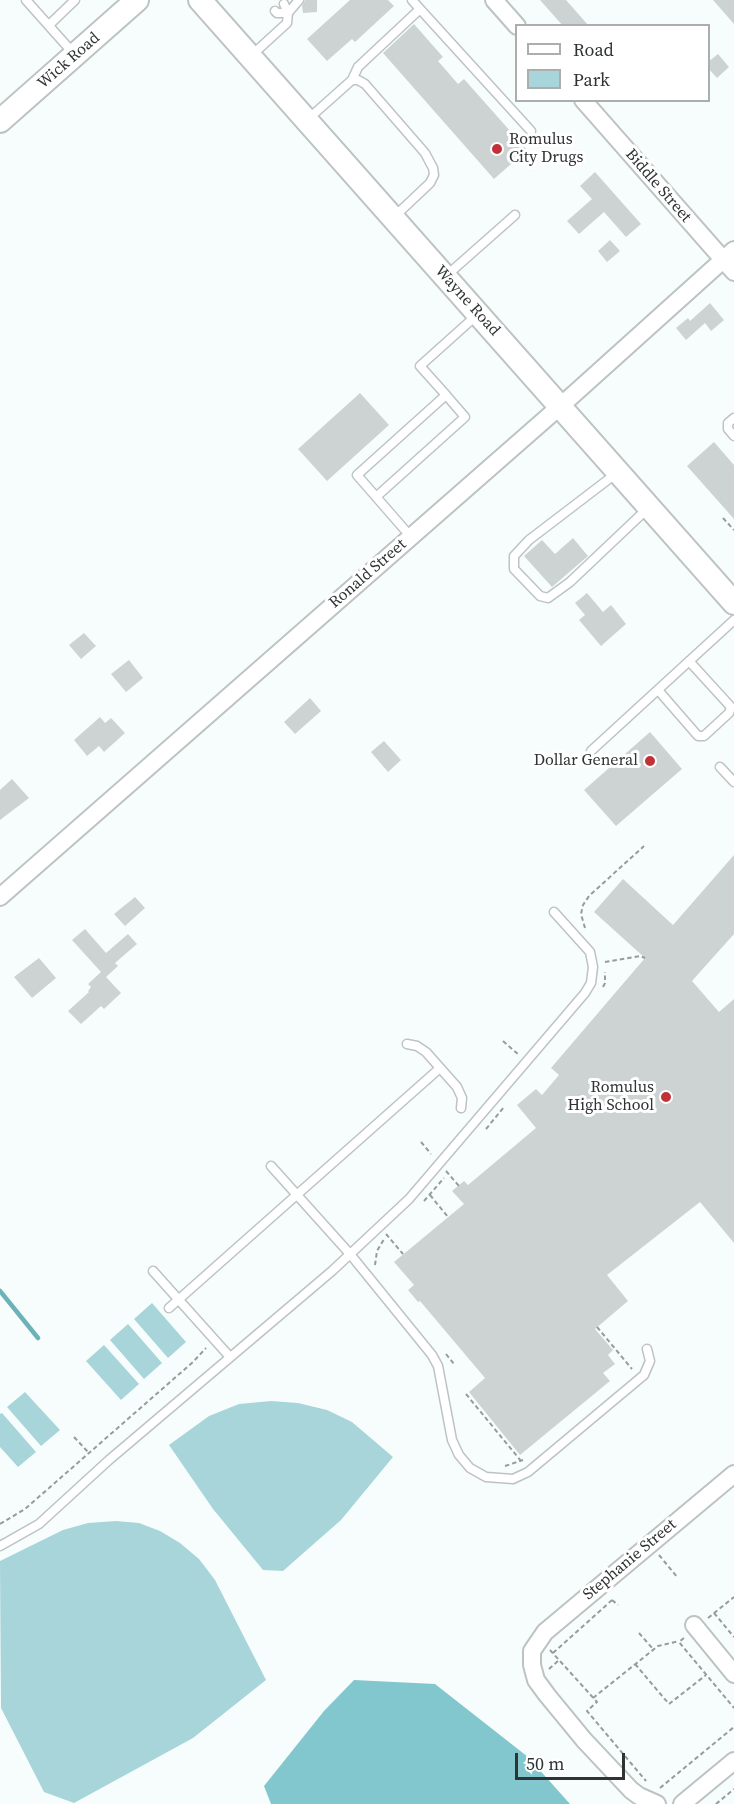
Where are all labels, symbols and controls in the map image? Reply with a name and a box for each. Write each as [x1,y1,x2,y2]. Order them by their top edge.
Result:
legend [515,24,710,102]
street label: Wick Road [34,29,104,93]
text: Road [573,37,614,62]
text: Park [573,67,610,92]
place label: Romulus City Drugs [509,130,584,168]
marker: Romulus City Drugs [490,142,504,156]
street label: Biddle Street [621,145,695,227]
street label: Wayne Road [430,262,504,340]
street label: Ronald Street [326,535,410,613]
place label: Dollar General [534,751,638,771]
marker: Dollar General [643,754,657,768]
place label: Romulus High School [568,1078,654,1116]
marker: Romulus High School [659,1090,673,1104]
street label: Stephanie Street [579,1515,681,1605]
scale bar [518,1741,628,1779]
text: 50 m [526,1751,564,1776]

